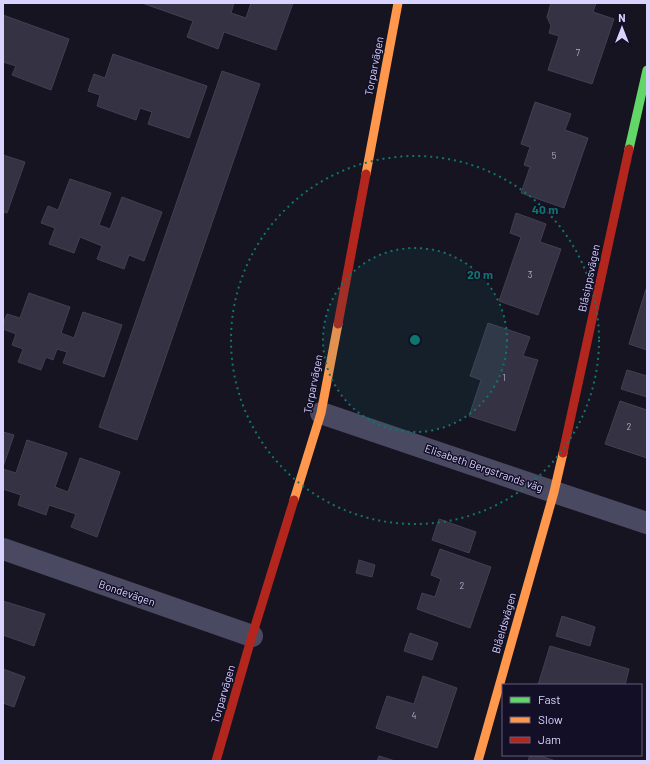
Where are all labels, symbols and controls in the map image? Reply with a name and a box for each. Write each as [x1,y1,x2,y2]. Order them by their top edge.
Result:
north arrow [602,8,642,48]
text: N [618,11,626,24]
street label: Torparvägen [361,35,386,97]
house number: 7 [576,47,581,58]
house number: 5 [552,150,557,161]
text: 40 m [532,202,558,216]
street label: Blåsippsvägen [575,243,602,313]
text: 20 m [467,267,493,281]
house number: 3 [528,269,533,280]
centre of rings [408,333,422,347]
street label: Torparvägen [300,353,325,415]
house number: 1 [502,372,506,383]
house number: 2 [627,421,632,432]
street label: Elisabeth Bergstrands väg [423,441,545,494]
street label: Bondevägen [97,577,157,608]
house number: 2 [460,580,465,591]
street label: Blåeldsvägen [489,591,518,655]
street label: Torparvägen [208,663,237,724]
legend [502,684,642,756]
text: Fast [538,692,561,706]
house number: 4 [412,710,417,721]
text: Slow [538,712,563,726]
text: Jam [538,732,561,746]

